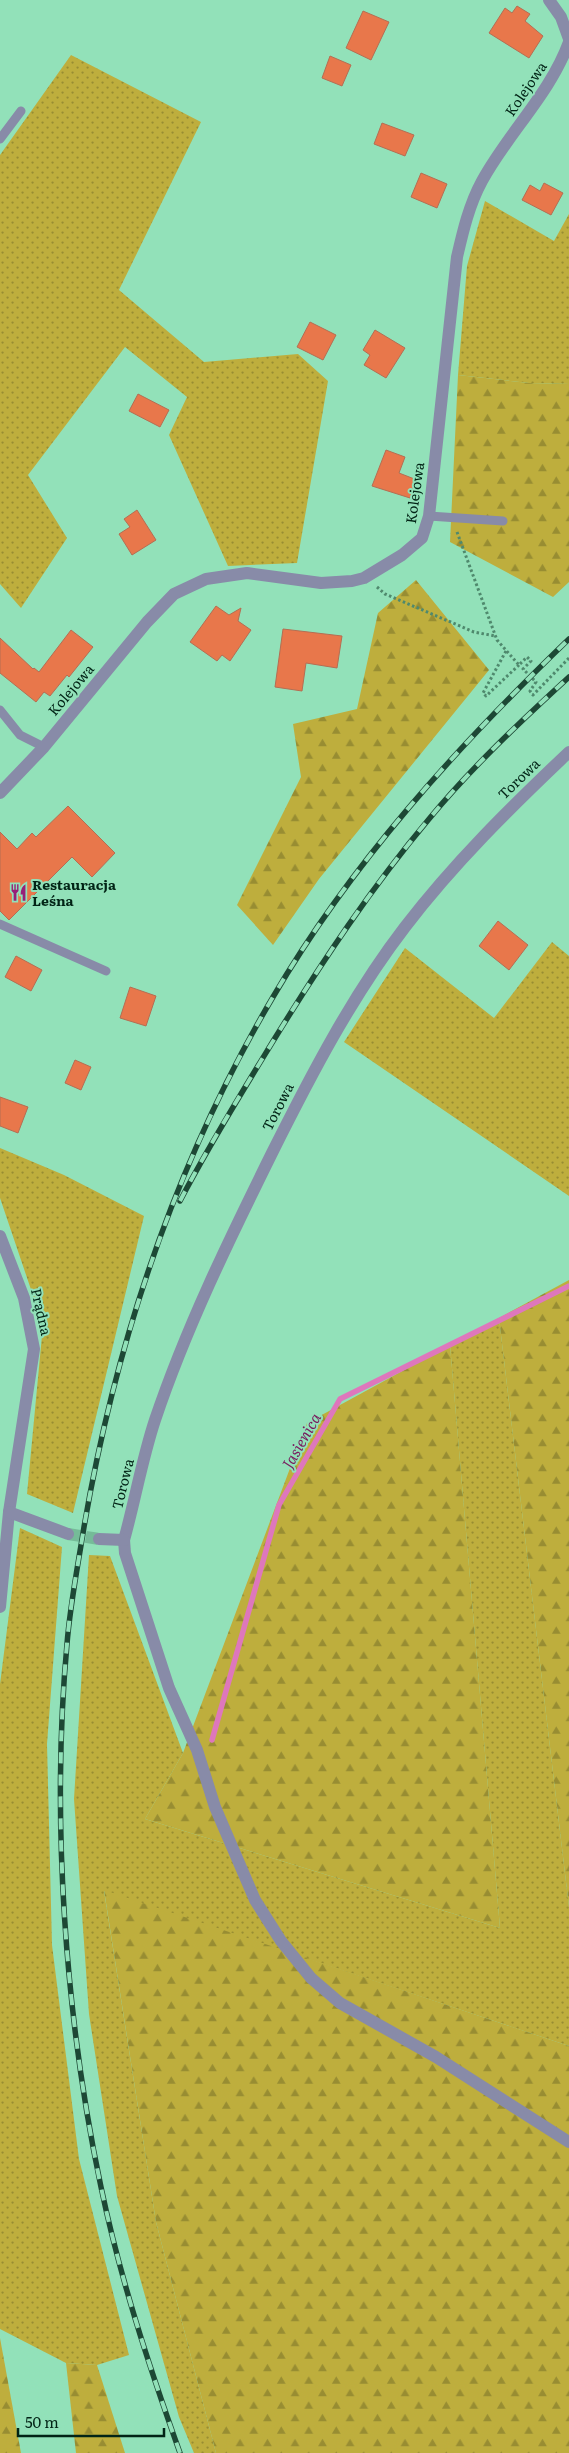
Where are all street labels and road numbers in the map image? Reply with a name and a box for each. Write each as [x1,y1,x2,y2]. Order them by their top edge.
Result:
street label: Kolejowa [500,57,551,120]
street label: Kolejowa [400,460,428,525]
street label: Kolejowa [43,659,98,720]
street label: Torowa [493,753,544,803]
street label: Torowa [257,1079,298,1134]
street label: Prądna [27,1286,57,1338]
street label: Torowa [106,1456,138,1511]

